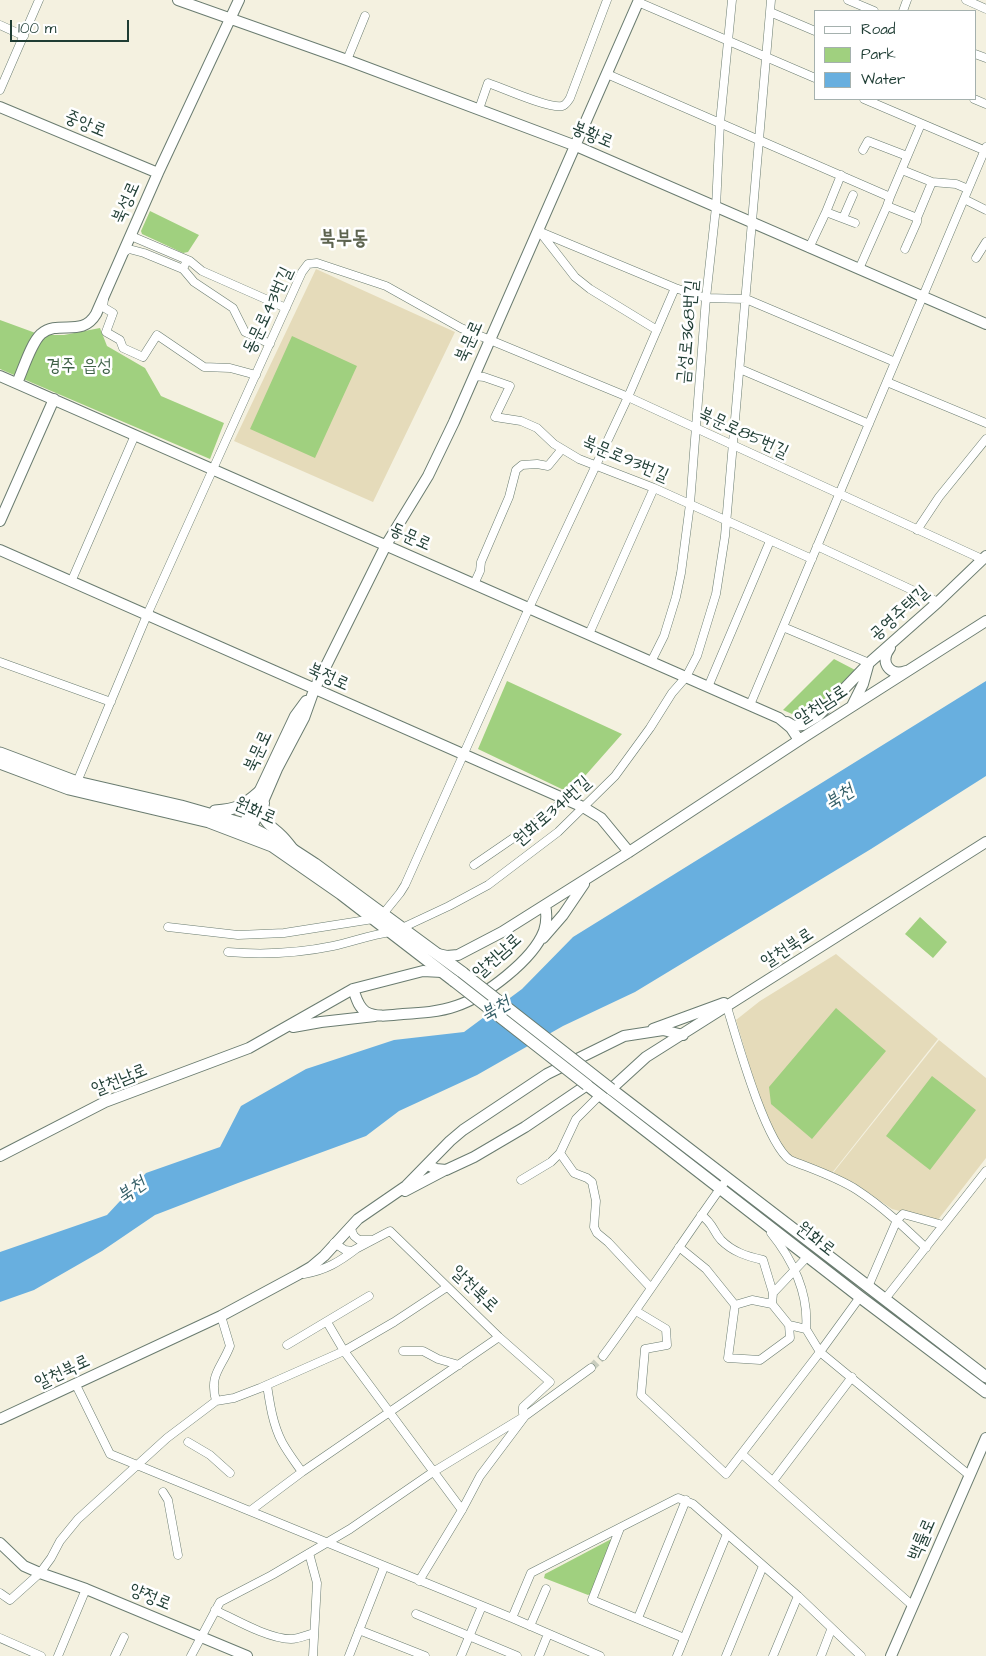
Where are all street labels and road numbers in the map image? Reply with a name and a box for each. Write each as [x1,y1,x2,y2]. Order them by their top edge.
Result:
street label: 중앙로 [61,107,109,143]
street label: 봉황로 [568,118,616,154]
street label: 북성로 [108,179,146,227]
street label: 동문로43번길 [239,264,299,358]
street label: 금성로368번길 [674,279,704,385]
street label: 북문로 [451,318,489,366]
street label: 북문로85번길 [695,404,791,464]
street label: 북문로93번길 [579,432,671,488]
street label: 동문로 [386,519,434,557]
street label: 공영주택길 [866,582,934,646]
street label: 북정로 [304,659,352,697]
street label: 알천남로 [792,681,852,731]
street label: 북문로 [240,728,278,776]
street label: 원화로341번길 [510,772,596,852]
street label: 원화로 [231,794,279,830]
street label: 알천북로 [758,924,818,974]
street label: 알천남로 [469,930,527,984]
street label: 알천남로 [89,1060,151,1102]
street label: 원화로 [791,1218,839,1262]
street label: 알천북로 [446,1262,502,1318]
street label: 알천북로 [32,1351,94,1395]
street label: 백률로 [905,1516,941,1564]
street label: 양정로 [126,1580,174,1616]

